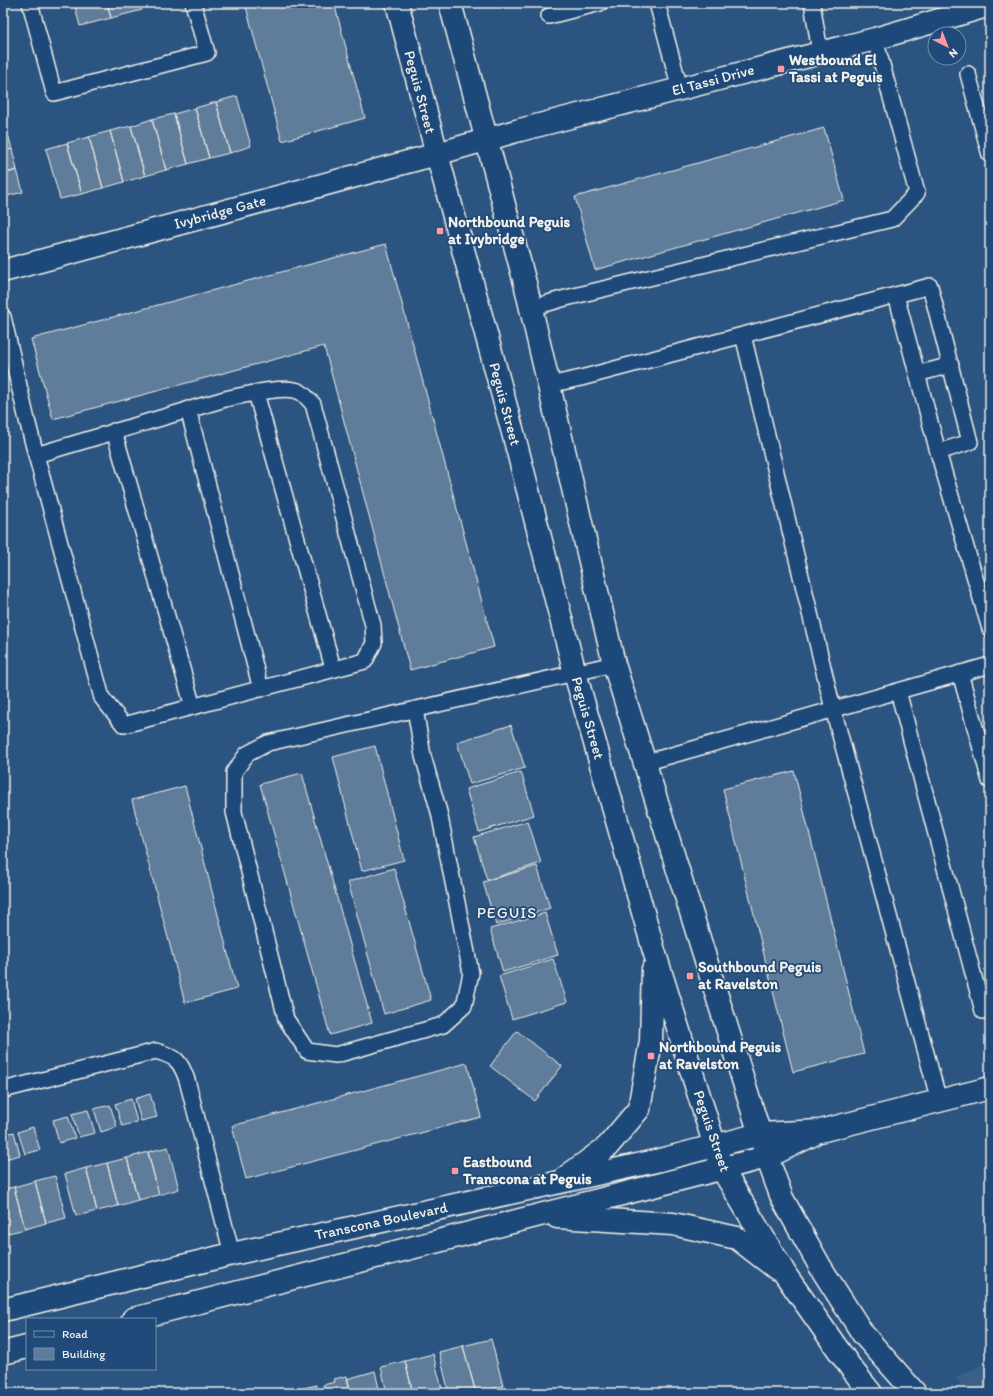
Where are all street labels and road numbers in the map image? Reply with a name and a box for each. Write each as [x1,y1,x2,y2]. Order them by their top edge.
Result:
street label: Peguis Street [400,49,440,136]
street label: El Tassi Drive [670,60,756,100]
street label: Ivybridge Gate [172,191,268,233]
street label: Peguis Street [485,361,525,448]
street label: Peguis Street [568,675,608,762]
street label: Peguis Street [690,1088,734,1174]
street label: Transcona Boulevard [313,1198,449,1244]

